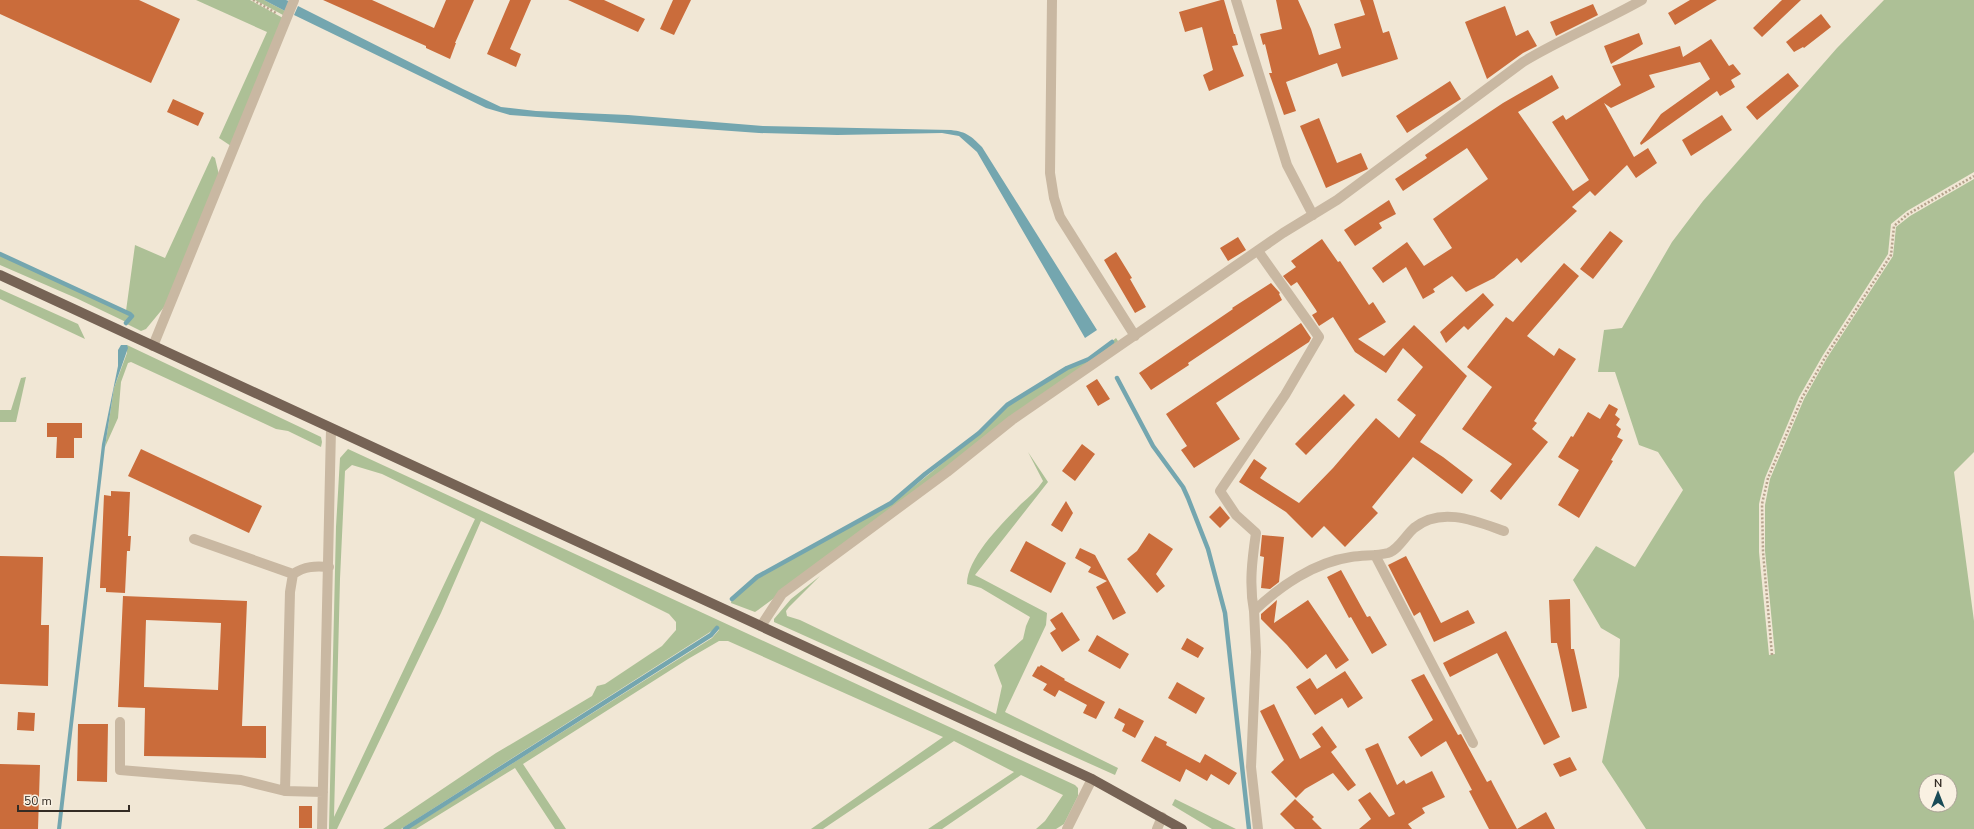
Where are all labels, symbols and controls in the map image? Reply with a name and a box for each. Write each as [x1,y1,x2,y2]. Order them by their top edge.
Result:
north arrow [1918,773,1958,813]
text: N [1934,776,1942,791]
scale bar [18,787,129,813]
text: 50 m [24,793,52,809]

